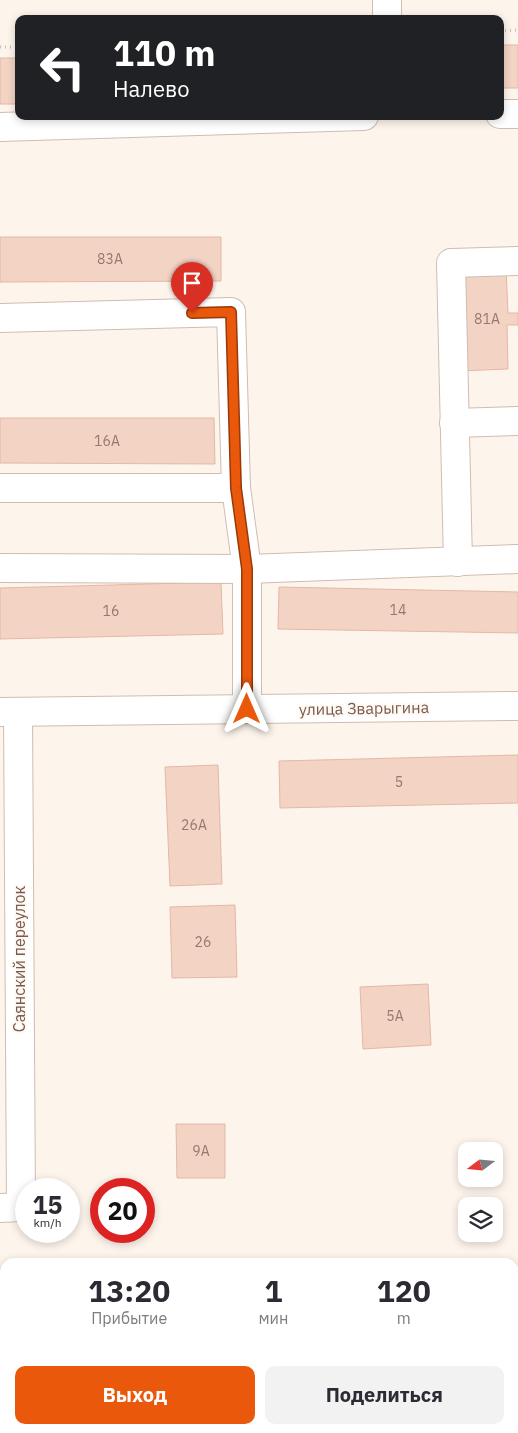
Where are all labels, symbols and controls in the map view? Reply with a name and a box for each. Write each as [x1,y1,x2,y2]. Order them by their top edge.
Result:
text: 110 m [113,30,216,76]
icon: left [30,35,95,100]
text: Налево [113,74,190,103]
house number: 83А [97,250,123,268]
pin [171,262,213,313]
icon: arrive [178,269,206,297]
house number: 81А [474,310,500,328]
house number: 16А [94,432,120,450]
house number: 14 [390,601,406,619]
house number: 16 [103,602,119,620]
position arrow [220,682,272,734]
street label: улица Зварыгина [299,697,430,719]
house number: 5 [395,773,403,791]
house number: 26А [181,816,207,834]
street label: Саянский переулок [9,886,29,1032]
house number: 26 [195,933,211,951]
house number: 5А [386,1007,404,1025]
house number: 9А [192,1142,210,1160]
north arrow [458,1142,502,1188]
map controls [458,1142,503,1242]
speed limit sign: 20 [90,1178,155,1243]
text: 15 [32,1188,63,1221]
button: layers [458,1197,503,1242]
text: km/h [33,1215,62,1230]
text: 13:20 [88,1271,170,1310]
text: 1 [264,1271,282,1310]
text: 120 [377,1271,431,1310]
text: Прибытие [91,1308,167,1328]
text: мин [258,1308,288,1328]
text: m [397,1308,411,1328]
button: Выход [15,1366,255,1424]
button: Поделиться [265,1366,504,1424]

